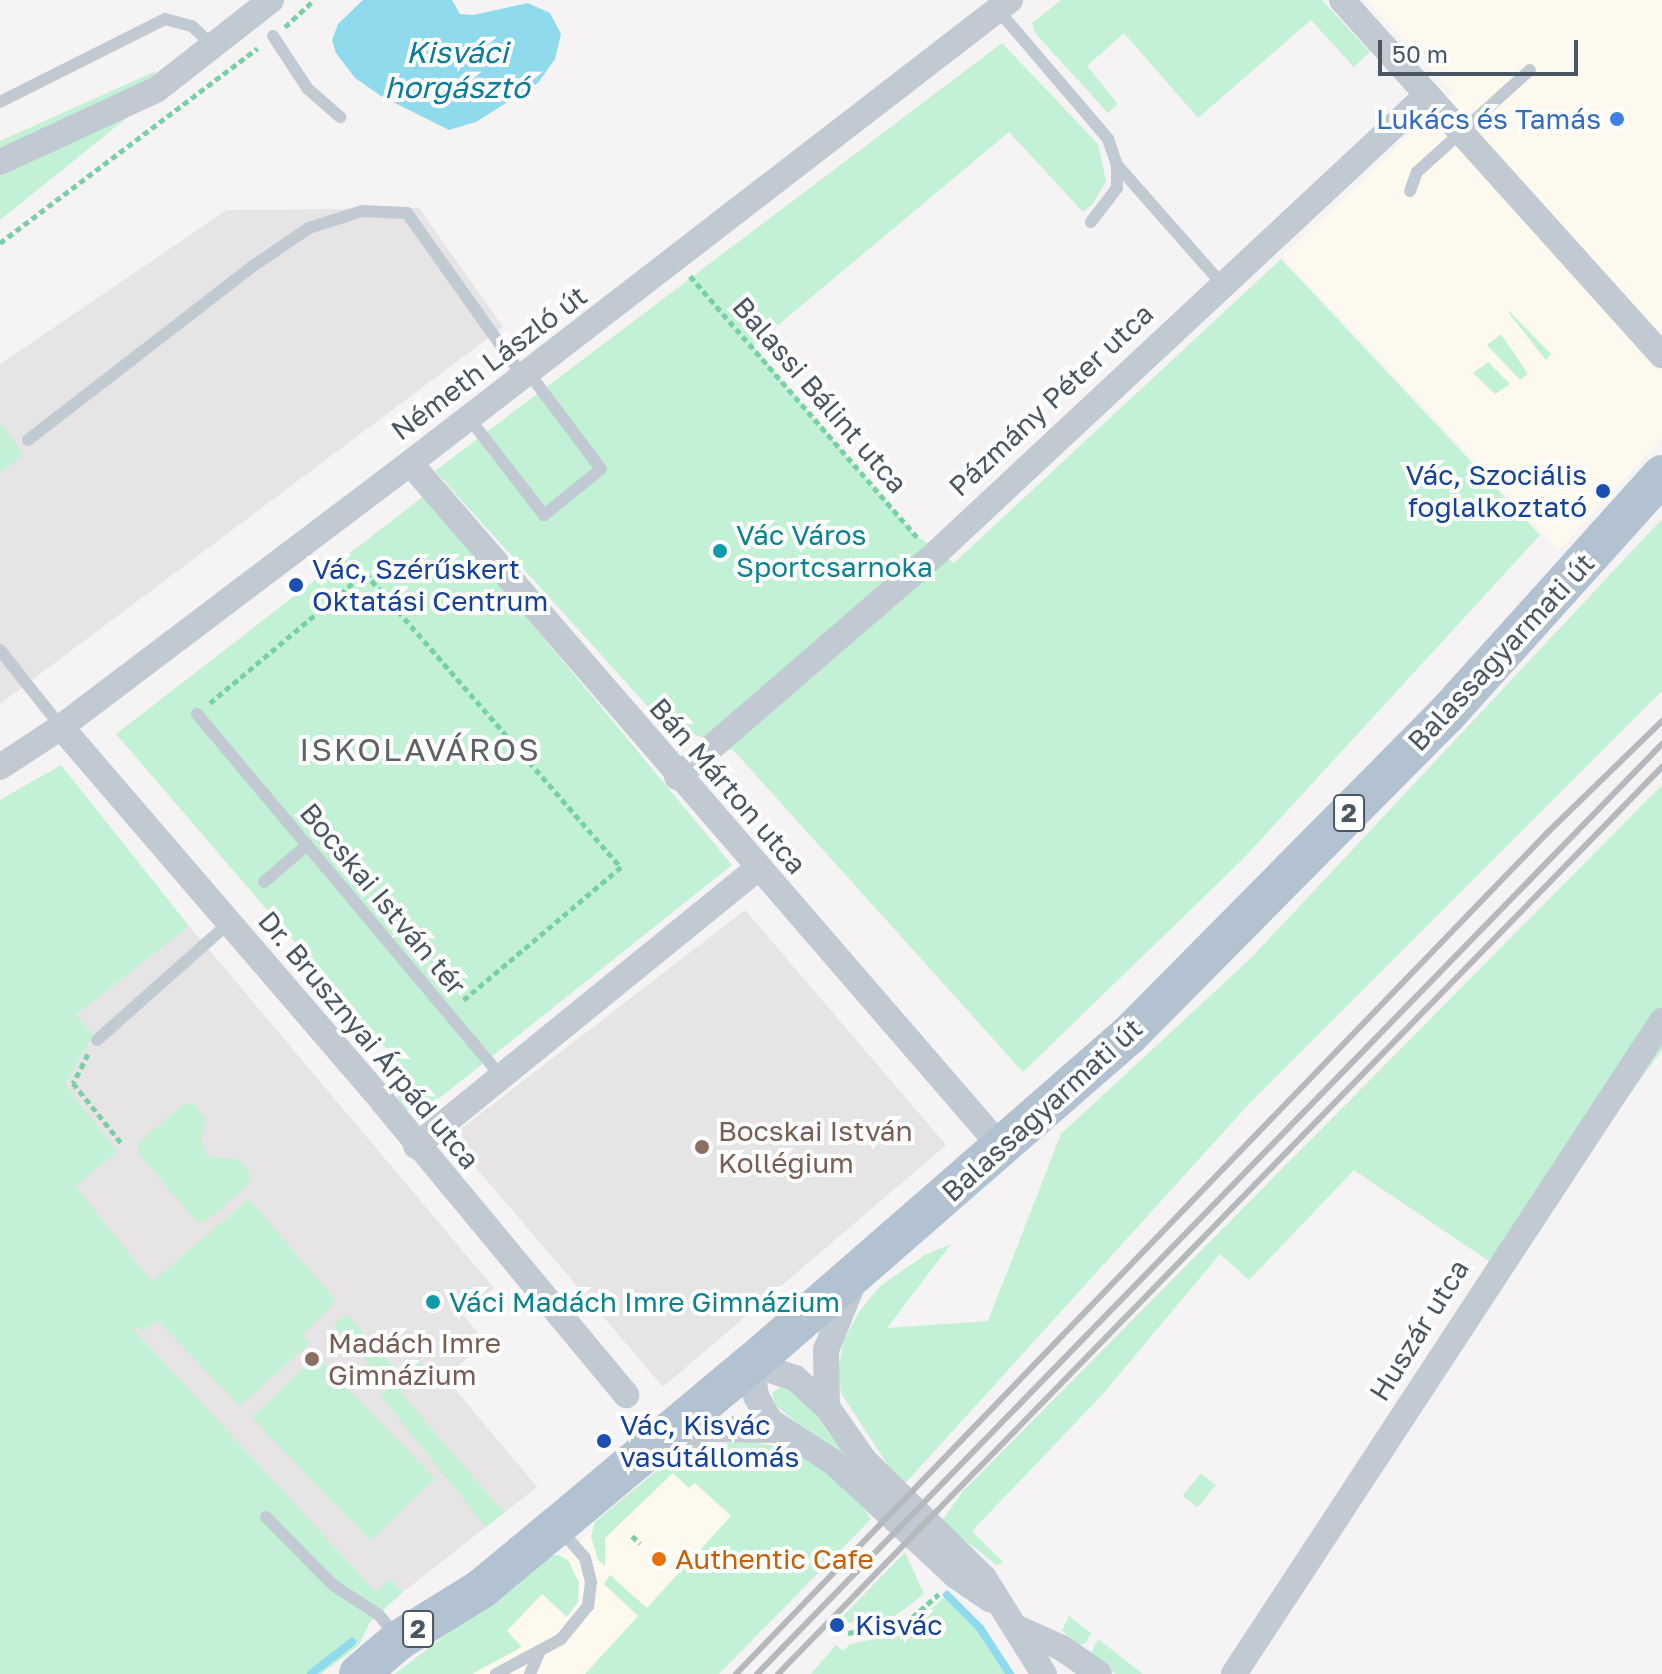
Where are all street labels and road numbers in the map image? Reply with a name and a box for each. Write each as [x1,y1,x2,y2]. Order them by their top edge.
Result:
street label: Németh László út [385,279,593,447]
street label: Balassi Bálint utca [726,290,914,500]
street label: Pázmány Péter utca [942,297,1160,503]
street label: Balassagyarmati út [1401,546,1601,758]
street label: Bán Márton utca [643,691,813,881]
road number: 2 [1333,791,1365,835]
street label: Bocskai István tér [293,796,473,1002]
street label: Dr. Brusznyai Árpád utca [251,904,487,1176]
street label: Balassagyarmati út [935,1011,1149,1209]
street label: Huszár utca [1362,1253,1476,1407]
road number: 2 [402,1607,434,1651]

